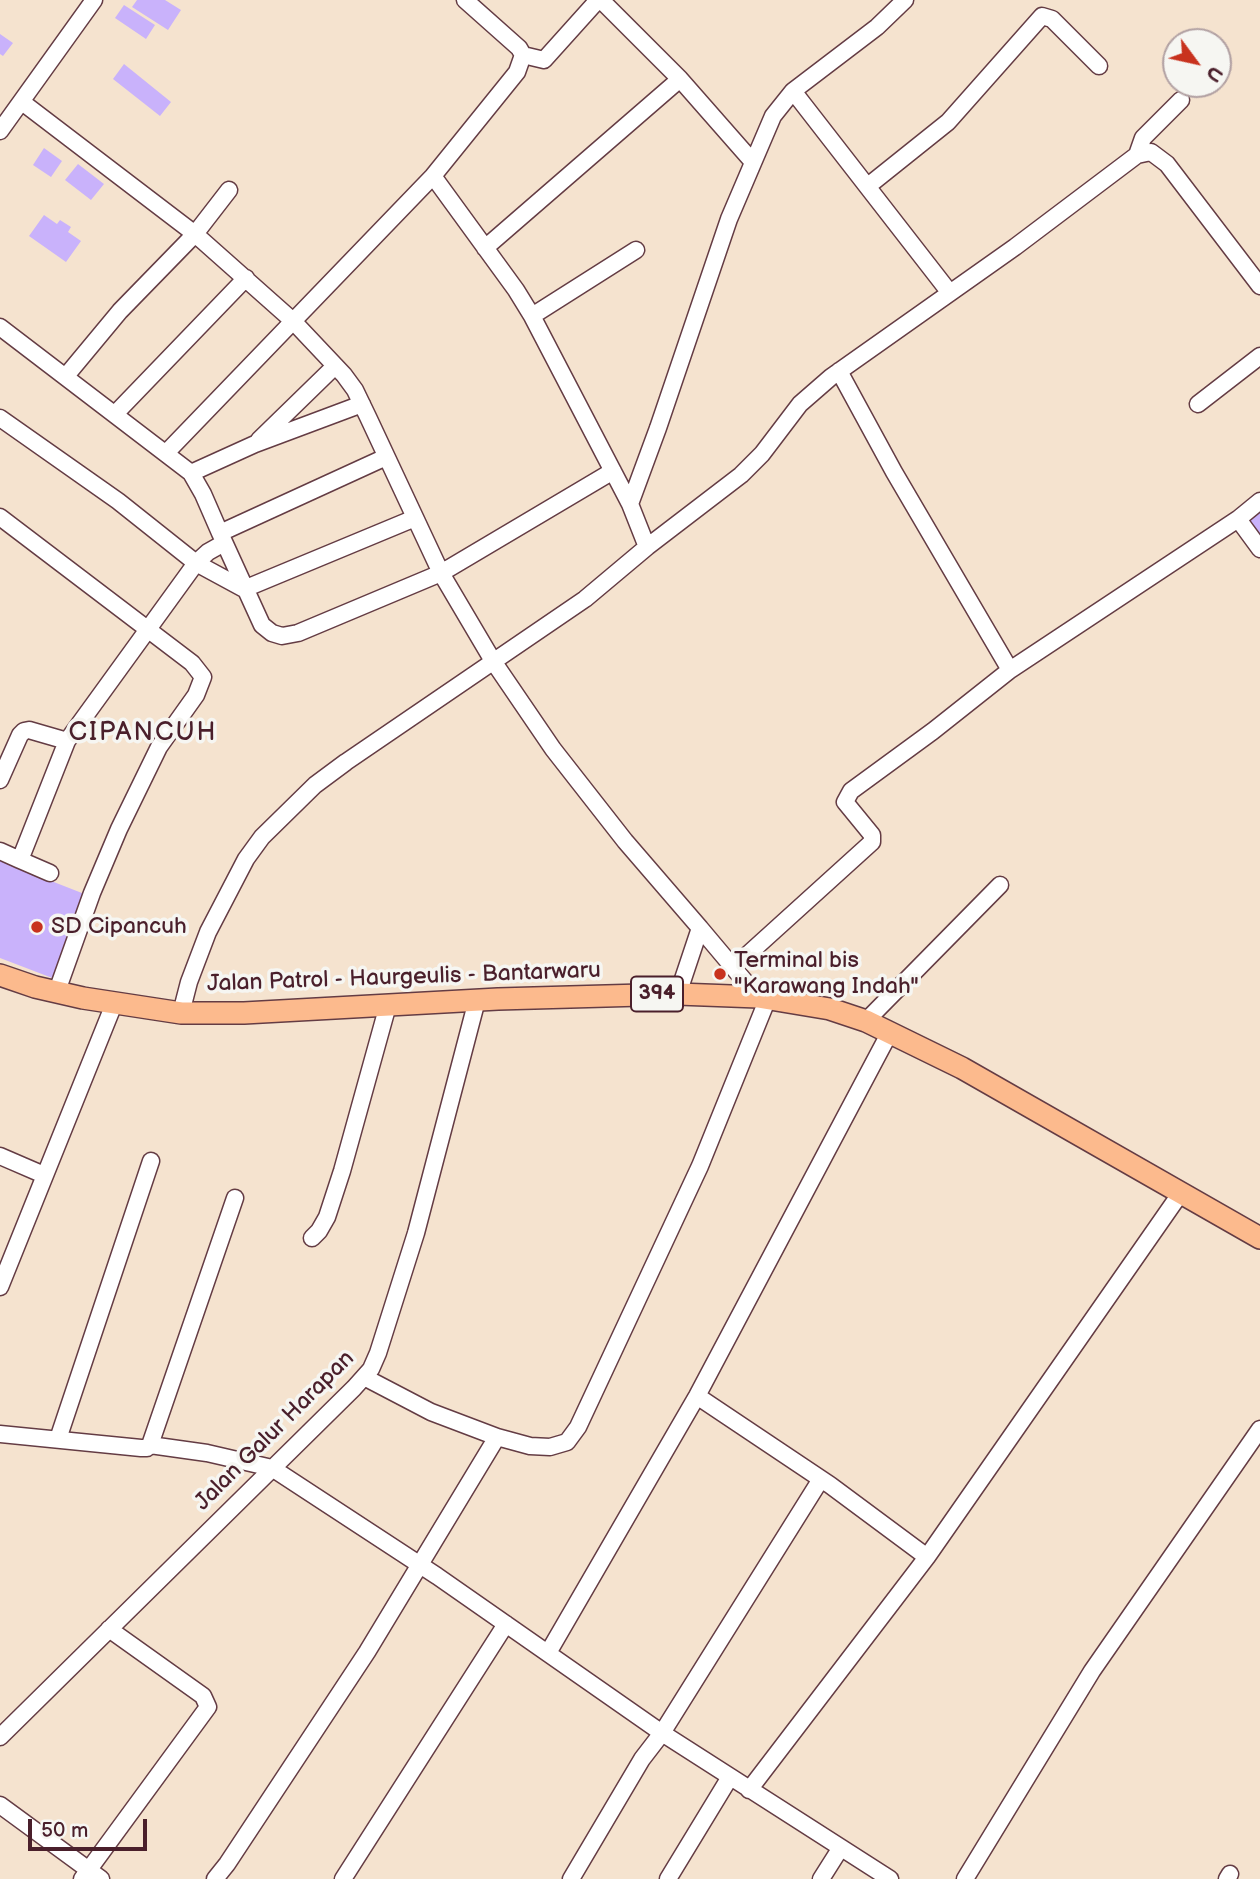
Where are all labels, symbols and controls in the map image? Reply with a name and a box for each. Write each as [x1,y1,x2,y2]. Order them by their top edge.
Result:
north arrow [1162,28,1232,98]
text: U [1200,62,1227,86]
district label: CIPANCUH [69,717,217,749]
place label: SD Cipancuh [51,913,187,941]
marker: SD Cipancuh [29,919,45,935]
place label: Terminal bis "Karawang Indah" [734,947,919,1001]
street label: Jalan Patrol - Haurgeulis - Bantarwaru [207,957,601,999]
marker: Terminal bis "Karawang Indah" [712,966,728,982]
road number: 394 [631,976,683,1012]
street label: Jalan Galur Harapan [189,1345,361,1517]
scale bar [32,1806,150,1850]
text: 50 m [41,1818,88,1843]

